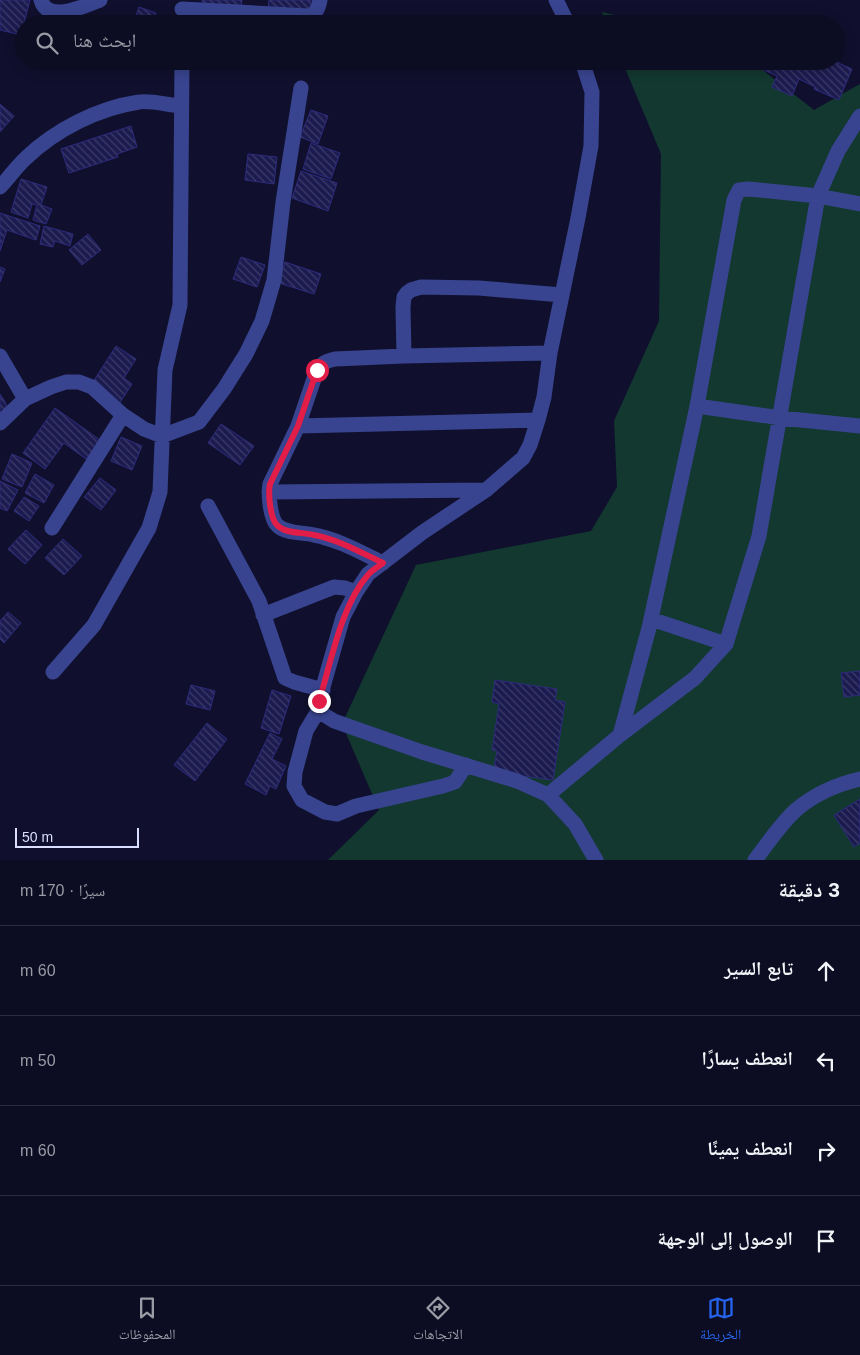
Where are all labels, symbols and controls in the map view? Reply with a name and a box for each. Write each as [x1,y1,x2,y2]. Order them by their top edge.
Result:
search box [15,15,845,70]
icon: search [33,29,61,57]
text: ابحث هنا [73,30,136,51]
route start [306,359,329,382]
route end [308,690,331,713]
scale bar [15,825,139,848]
text: 50 m [22,829,53,845]
text: 3 دقيقة [778,878,840,901]
text: سيرًا · 170 m [20,882,105,899]
icon: ahead [812,957,840,985]
text: تابع السير [724,958,793,979]
text: 60 m [20,962,56,979]
icon: left [812,1047,840,1075]
text: انعطف يسارًا [702,1048,793,1069]
text: 50 m [20,1052,56,1069]
icon: right [812,1137,840,1165]
text: انعطف يمينًا [707,1138,793,1159]
text: 60 m [20,1142,56,1159]
icon: arrive [812,1227,840,1255]
text: الوصول إلى الوجهة [657,1228,793,1249]
tab: المحفوظات [119,1294,176,1348]
tab: الاتجاهات [413,1294,463,1348]
tab: الخريطة [700,1294,741,1348]

